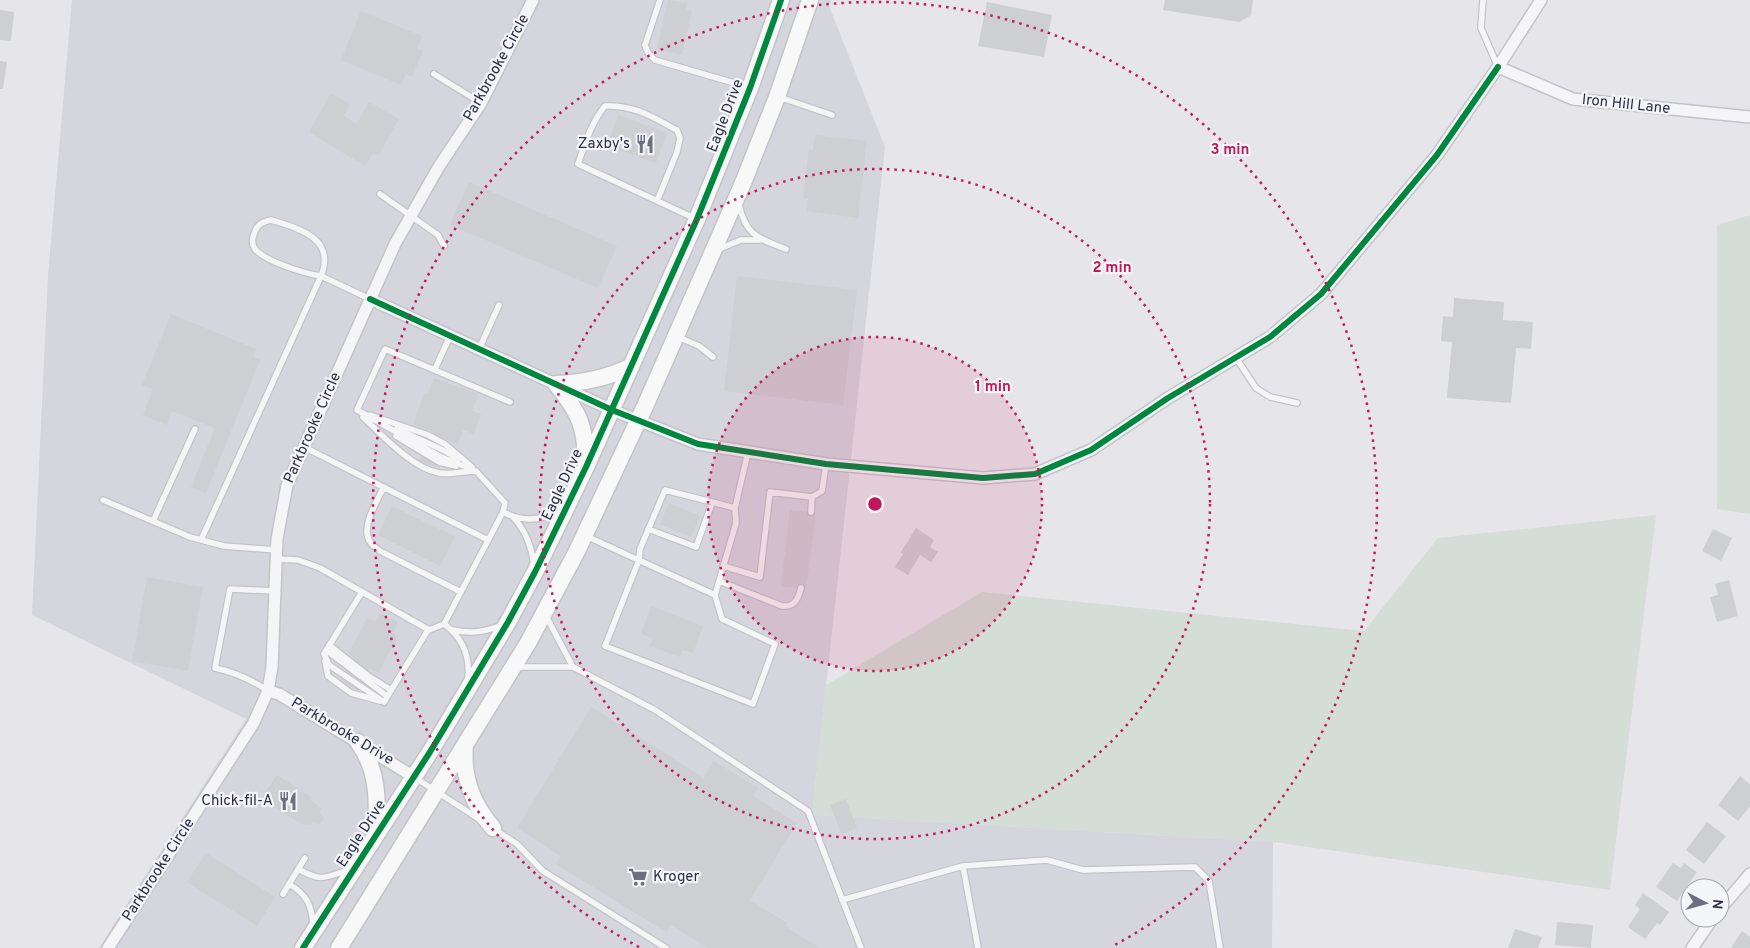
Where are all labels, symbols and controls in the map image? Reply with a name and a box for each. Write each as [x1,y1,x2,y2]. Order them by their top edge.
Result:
street label: Parkbrooke Circle [460,11,534,125]
street label: Eagle Drive [703,77,749,155]
street label: Iron Hill Lane [1581,91,1671,119]
restaurant icon: Zaxby's [634,133,656,155]
place label: Zaxby's [578,135,630,154]
text: 3 min [1210,141,1250,160]
text: 2 min [1092,259,1132,278]
street label: Parkbrooke Circle [280,370,346,486]
text: 1 min [975,378,1011,397]
street label: Eagle Drive [538,446,588,524]
centre of rings [866,495,884,513]
street label: Parkbrooke Drive [287,694,397,770]
restaurant icon: Chick-fil-A [277,790,299,812]
place label: Chick-fil-A [201,792,273,811]
street label: Eagle Drive [333,797,391,871]
street label: Parkbrooke Circle [119,815,199,925]
supermarket icon: Kroger [627,866,649,888]
place label: Kroger [653,868,700,887]
north arrow [1680,878,1730,928]
text: N [1707,898,1725,910]

